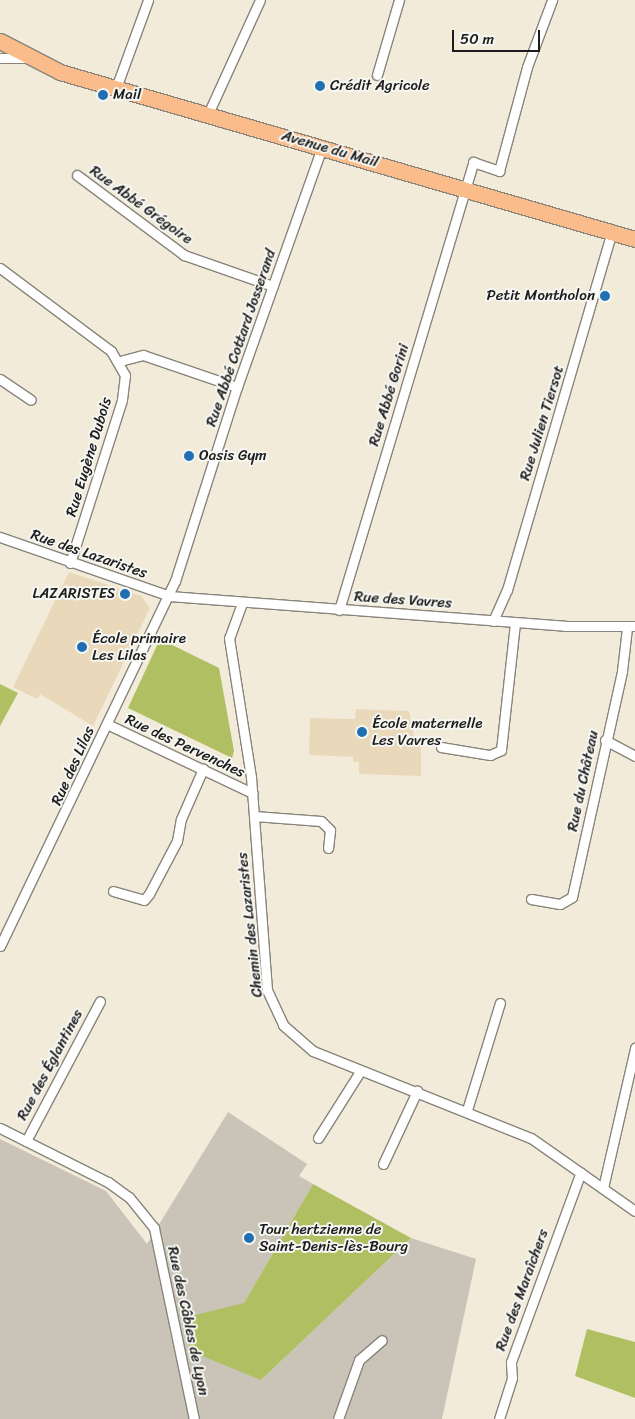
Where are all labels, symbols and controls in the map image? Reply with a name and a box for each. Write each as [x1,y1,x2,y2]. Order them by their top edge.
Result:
scale bar [455,20,542,52]
text: 50 m [460,26,494,52]
place label: Crédit Agricole [330,77,430,95]
marker: Crédit Agricole [314,80,326,92]
place label: Mail [113,86,141,104]
marker: Mail [97,89,109,101]
street label: Avenue du Mail [280,127,380,171]
street label: Rue Abbé Grégoire [86,162,196,248]
street label: Rue Abbé Cottard Josserand [202,247,280,429]
place label: Petit Montholon [487,287,595,305]
marker: Petit Montholon [599,290,611,302]
street label: Rue Abbé Gorini [365,342,413,448]
street label: Rue Julien Tiersot [516,364,568,482]
street label: Rue Eugène Dubois [62,395,116,519]
place label: Oasis Gym [199,447,267,465]
marker: Oasis Gym [183,450,195,462]
street label: Rue des Lazaristes [28,526,150,582]
place label: LAZARISTES [33,585,115,603]
marker: LAZARISTES [119,588,131,600]
street label: Rue des Vavres [354,588,452,612]
place label: École primaire Les Lilas [92,629,187,664]
marker: École primaire Les Lilas [76,641,88,653]
street label: Rue des Pervenches [122,710,248,782]
place label: École maternelle Les Vavres [372,714,482,749]
street label: Rue des Lilas [48,724,98,808]
marker: École maternelle Les Vavres [356,726,368,738]
street label: Rue du Château [563,729,603,833]
street label: Chemin des Lazaristes [233,852,267,998]
street label: Rue des Églantines [13,1006,87,1124]
place label: Tour hertzienne de Saint-Denis-lès-Bourg [259,1220,408,1255]
street label: Rue des Maraîchers [492,1226,552,1354]
marker: Tour hertzienne de Saint-Denis-lès-Bourg [243,1232,255,1244]
street label: Rue des Câbles de Lyon [163,1245,213,1397]

